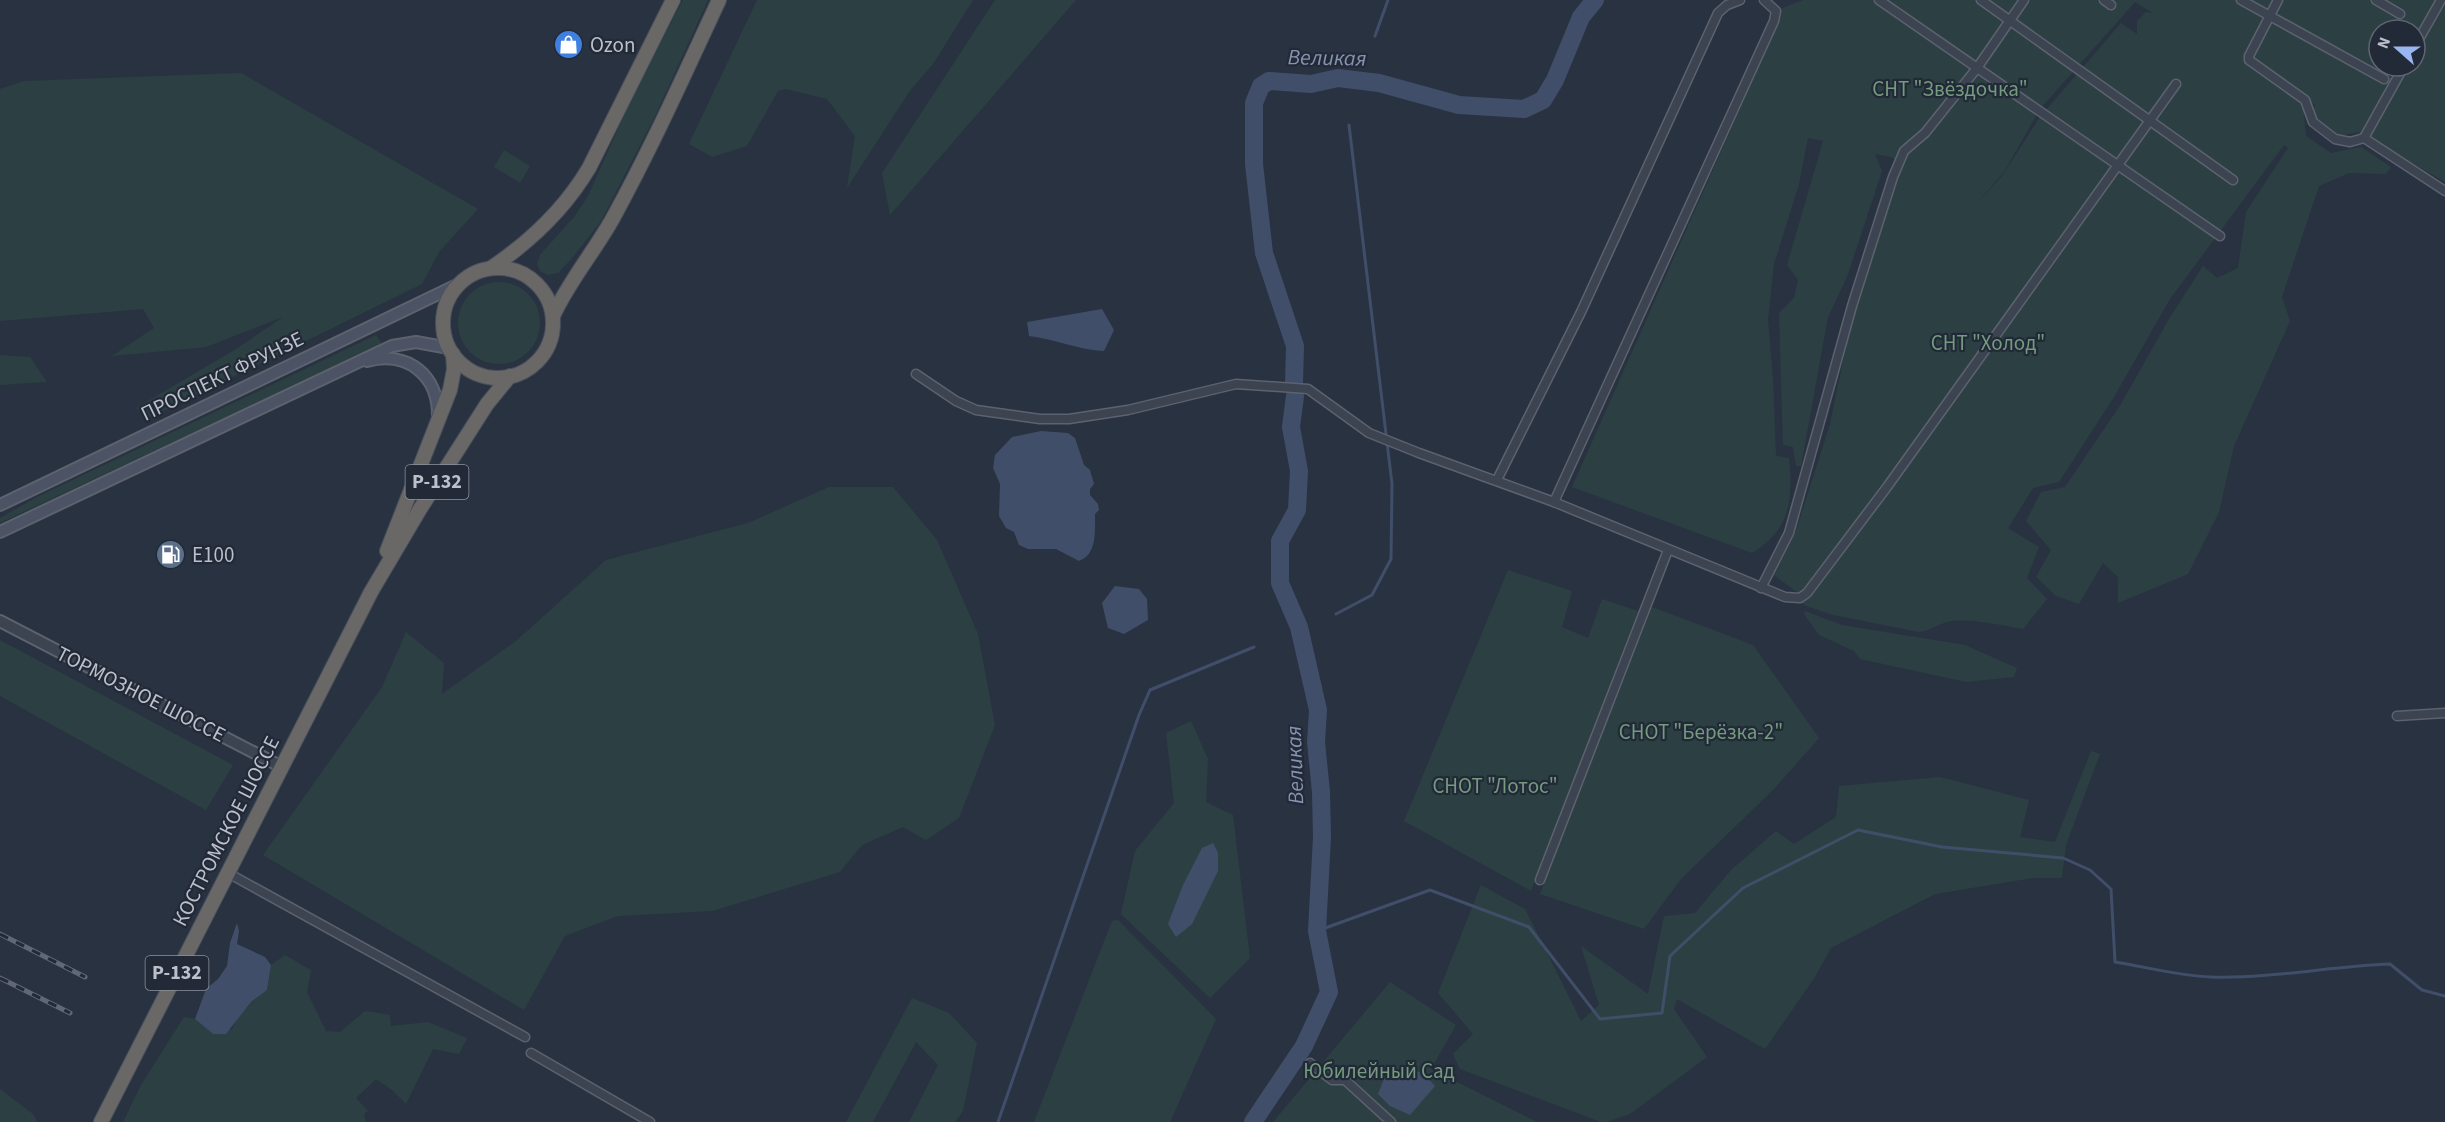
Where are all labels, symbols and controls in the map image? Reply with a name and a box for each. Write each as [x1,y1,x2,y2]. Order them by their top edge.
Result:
north arrow [2367,18,2427,78]
shop icon: Ozon [553,29,585,61]
place label: Ozon [590,30,635,60]
text: N [2372,34,2396,52]
water label: Великая [1287,41,1367,75]
park label: СНТ "Звёздочка" [1872,74,2028,104]
street label: ПРОСПЕКТ ФРУНЗЕ [136,324,308,428]
park label: СНТ "Холод" [1931,328,2045,358]
road number: Р-132 [406,465,468,499]
fuel station icon: E100 [155,539,187,571]
place label: E100 [192,540,234,570]
street label: ТОРМОЗНОЕ ШОССЕ [51,638,231,750]
park label: СНОТ "Берёзка-2" [1619,717,1783,747]
water label: Великая [1278,725,1312,805]
street label: КОСТРОМСКОЕ ШОССЕ [165,731,287,931]
park label: СНОТ "Лотос" [1432,771,1558,801]
road number: Р-132 [146,956,208,990]
park label: Юбилейный Сад [1303,1056,1455,1086]

